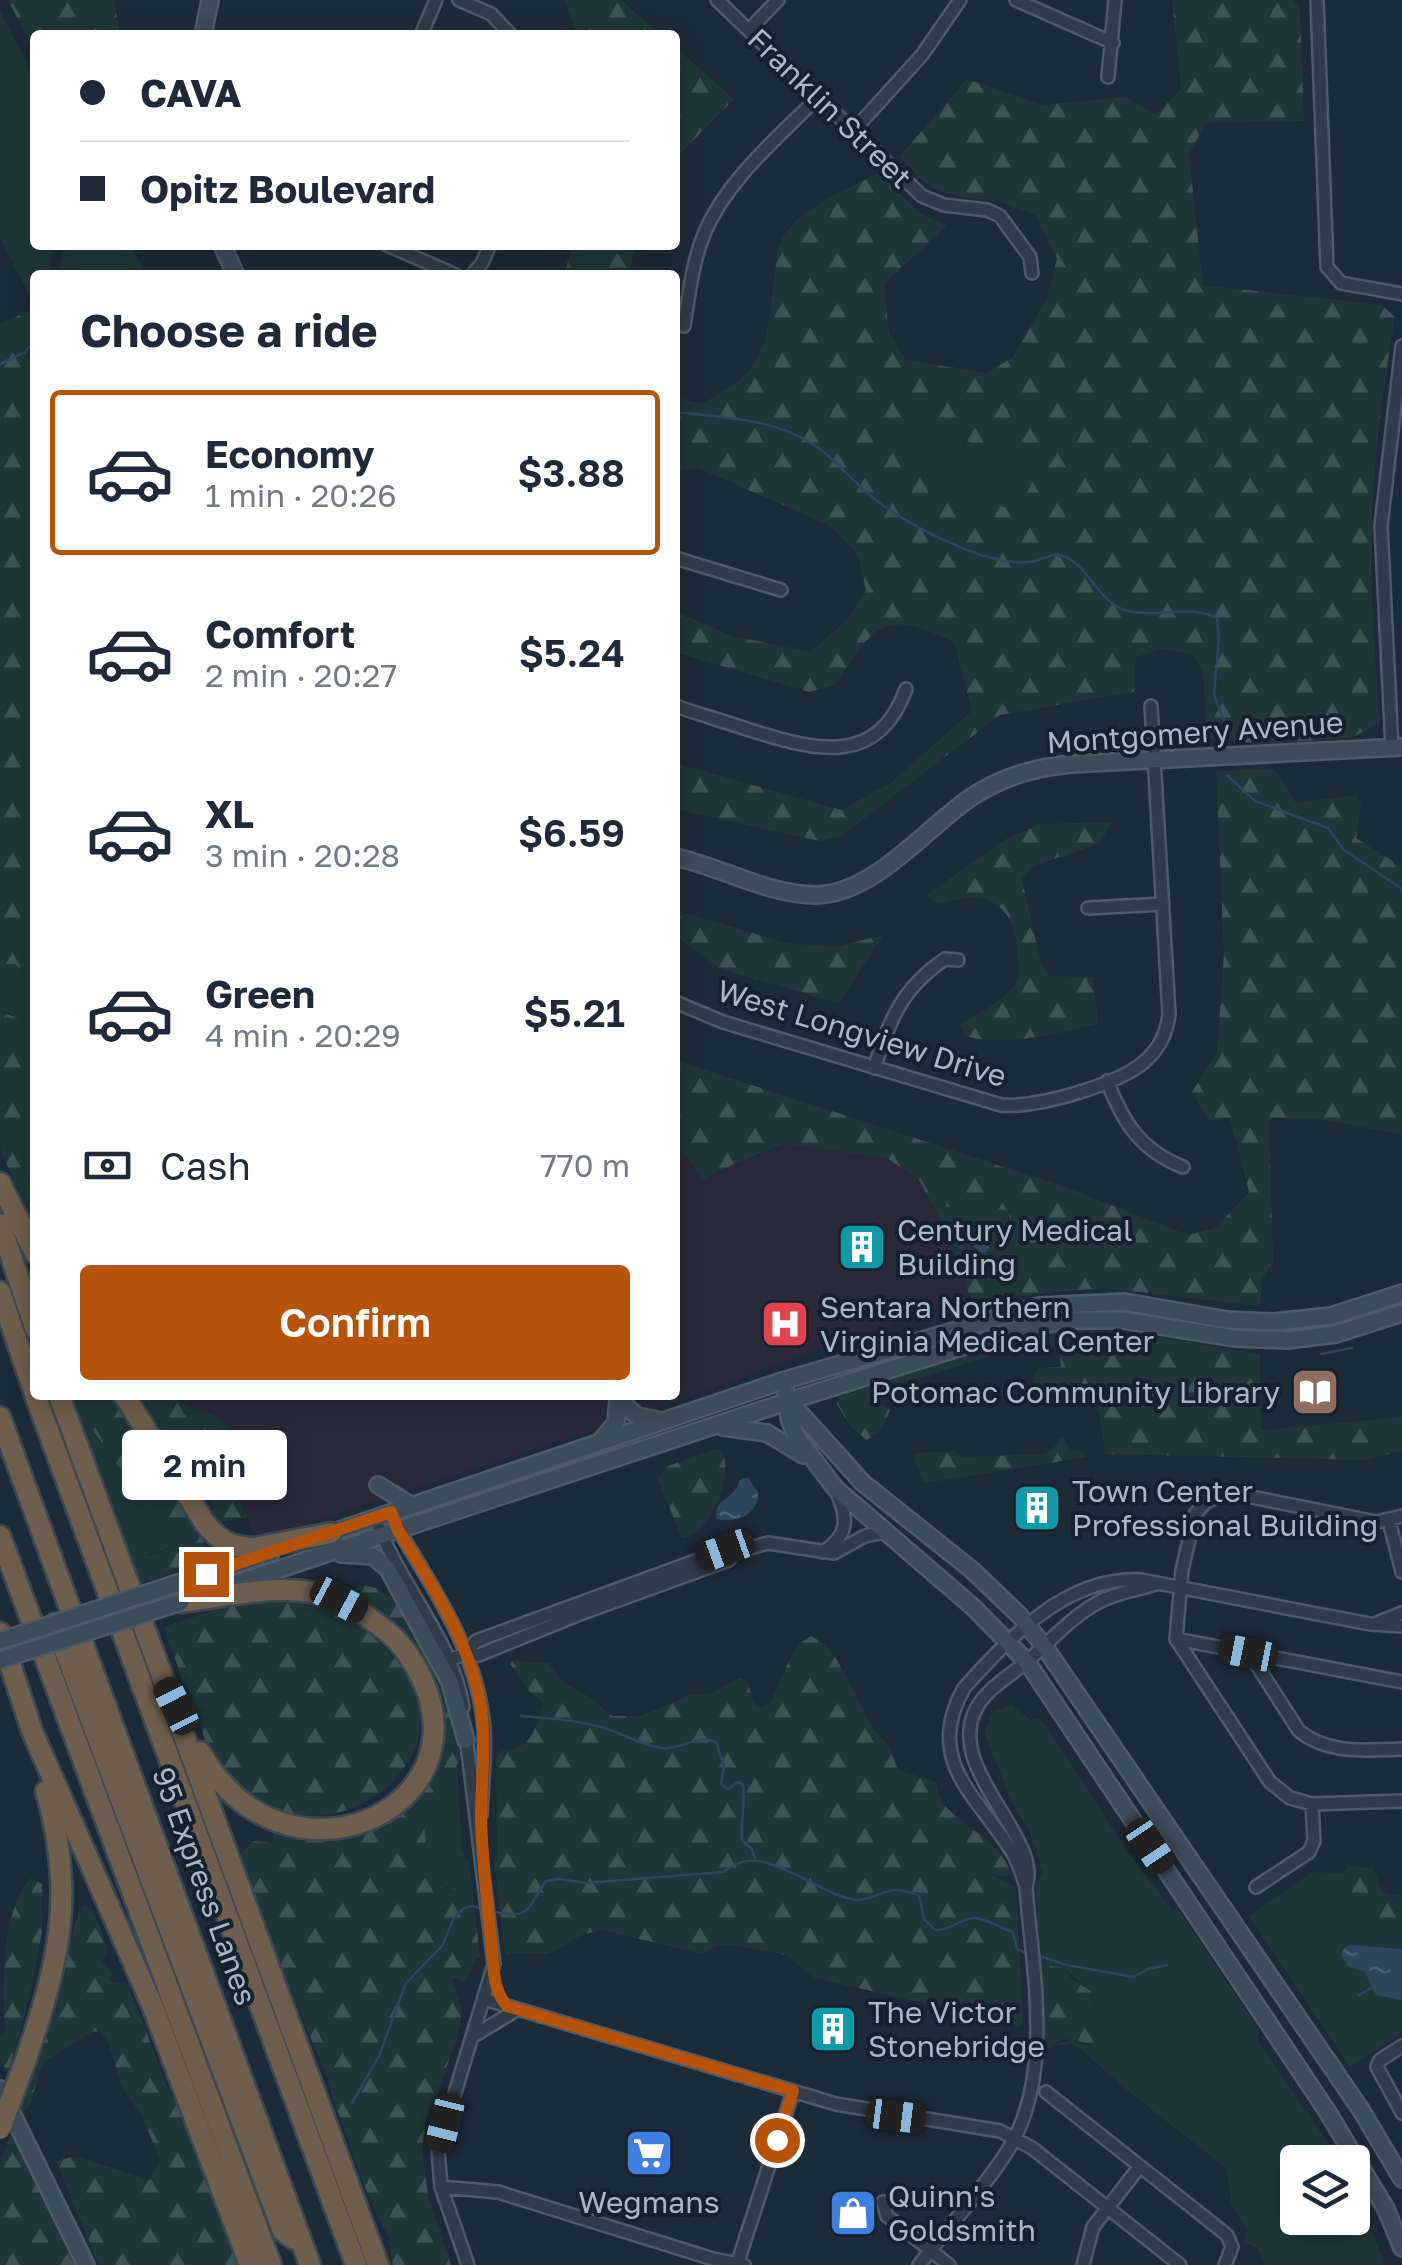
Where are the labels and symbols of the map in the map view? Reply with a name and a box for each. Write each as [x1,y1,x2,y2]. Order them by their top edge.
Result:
street label: Franklin Street [741,21,919,195]
street label: Montgomery Avenue [1046,704,1344,760]
street label: West Longview Drive [713,972,1011,1094]
place label: Century Medical Building [897,1212,1133,1282]
building icon: Century Medical Building [836,1221,888,1273]
place label: Sentara Northern Virginia Medical Center [820,1289,1154,1359]
hospital icon: Sentara Northern Virginia Medical Center [759,1298,811,1350]
library icon: Potomac Community Library [1289,1366,1341,1418]
place label: Potomac Community Library [871,1374,1280,1410]
callout: 2 min [124,1429,288,1499]
place label: Town Center Professional Building [1072,1473,1378,1543]
building icon: Town Center Professional Building [1011,1482,1063,1534]
car [692,1526,758,1574]
route end [184,1552,229,1597]
car [305,1573,373,1627]
car [1216,1633,1280,1673]
car [149,1672,203,1740]
street label: 95 Express Lanes [145,1762,265,2010]
car [1121,1813,1179,1879]
place label: The Victor Stonebridge [868,1994,1045,2064]
building icon: The Victor Stonebridge [807,2003,859,2055]
car [423,2090,467,2156]
car [864,2097,928,2135]
route start [755,2118,800,2163]
supermarket icon: Wegmans [623,2127,675,2179]
place label: Quinn's Goldsmith [888,2178,1036,2248]
place label: Wegmans [578,2184,720,2220]
shop icon: Quinn's Goldsmith [827,2187,879,2239]

